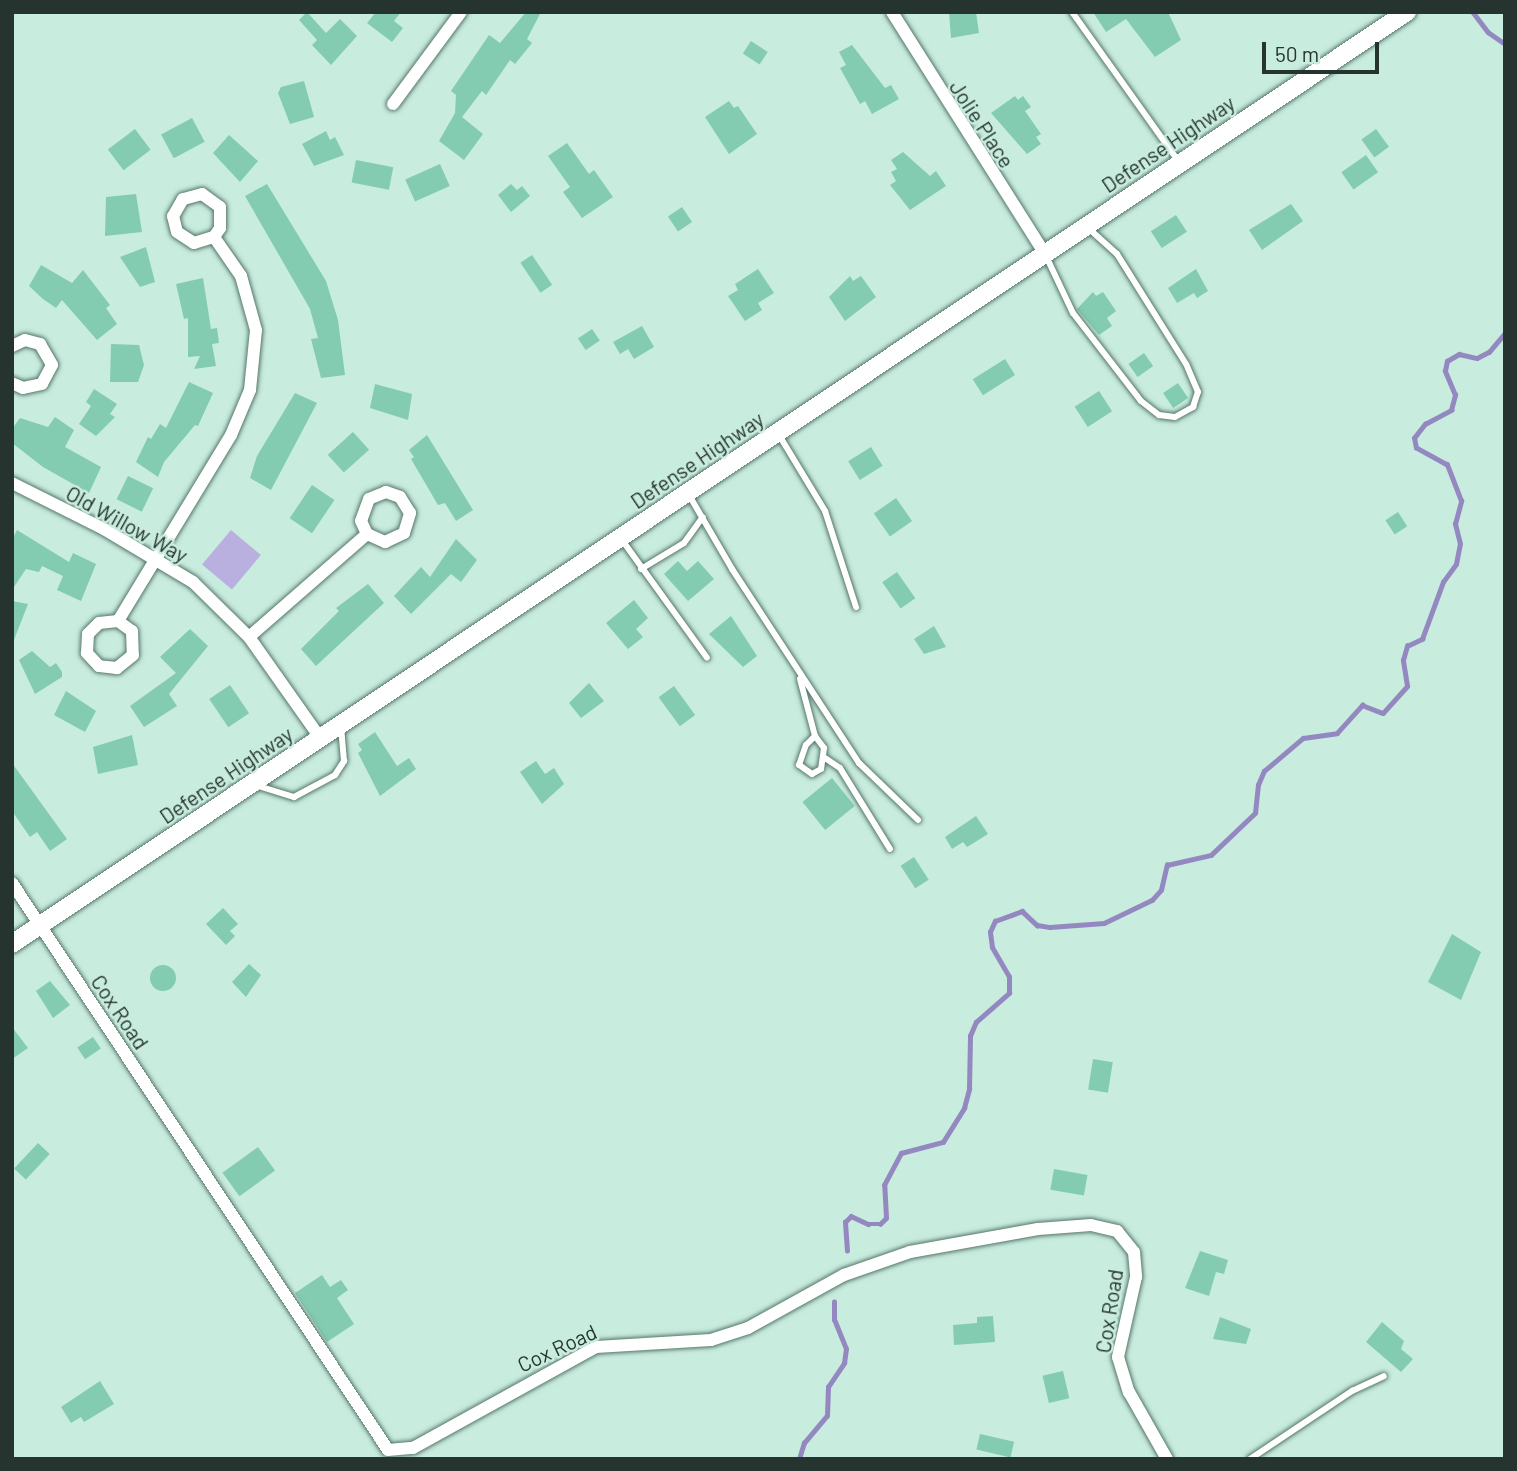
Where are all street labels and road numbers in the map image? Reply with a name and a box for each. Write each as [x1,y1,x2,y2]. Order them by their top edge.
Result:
street label: Jolie Place [944,76,1020,172]
street label: Defense Highway [1097,90,1239,198]
street label: Defense Highway [626,406,768,514]
street label: Old Willow Way [62,480,192,568]
street label: Defense Highway [155,721,297,829]
street label: Cox Road [86,970,154,1054]
street label: Cox Road [1090,1267,1128,1355]
street label: Cox Road [513,1319,601,1377]

